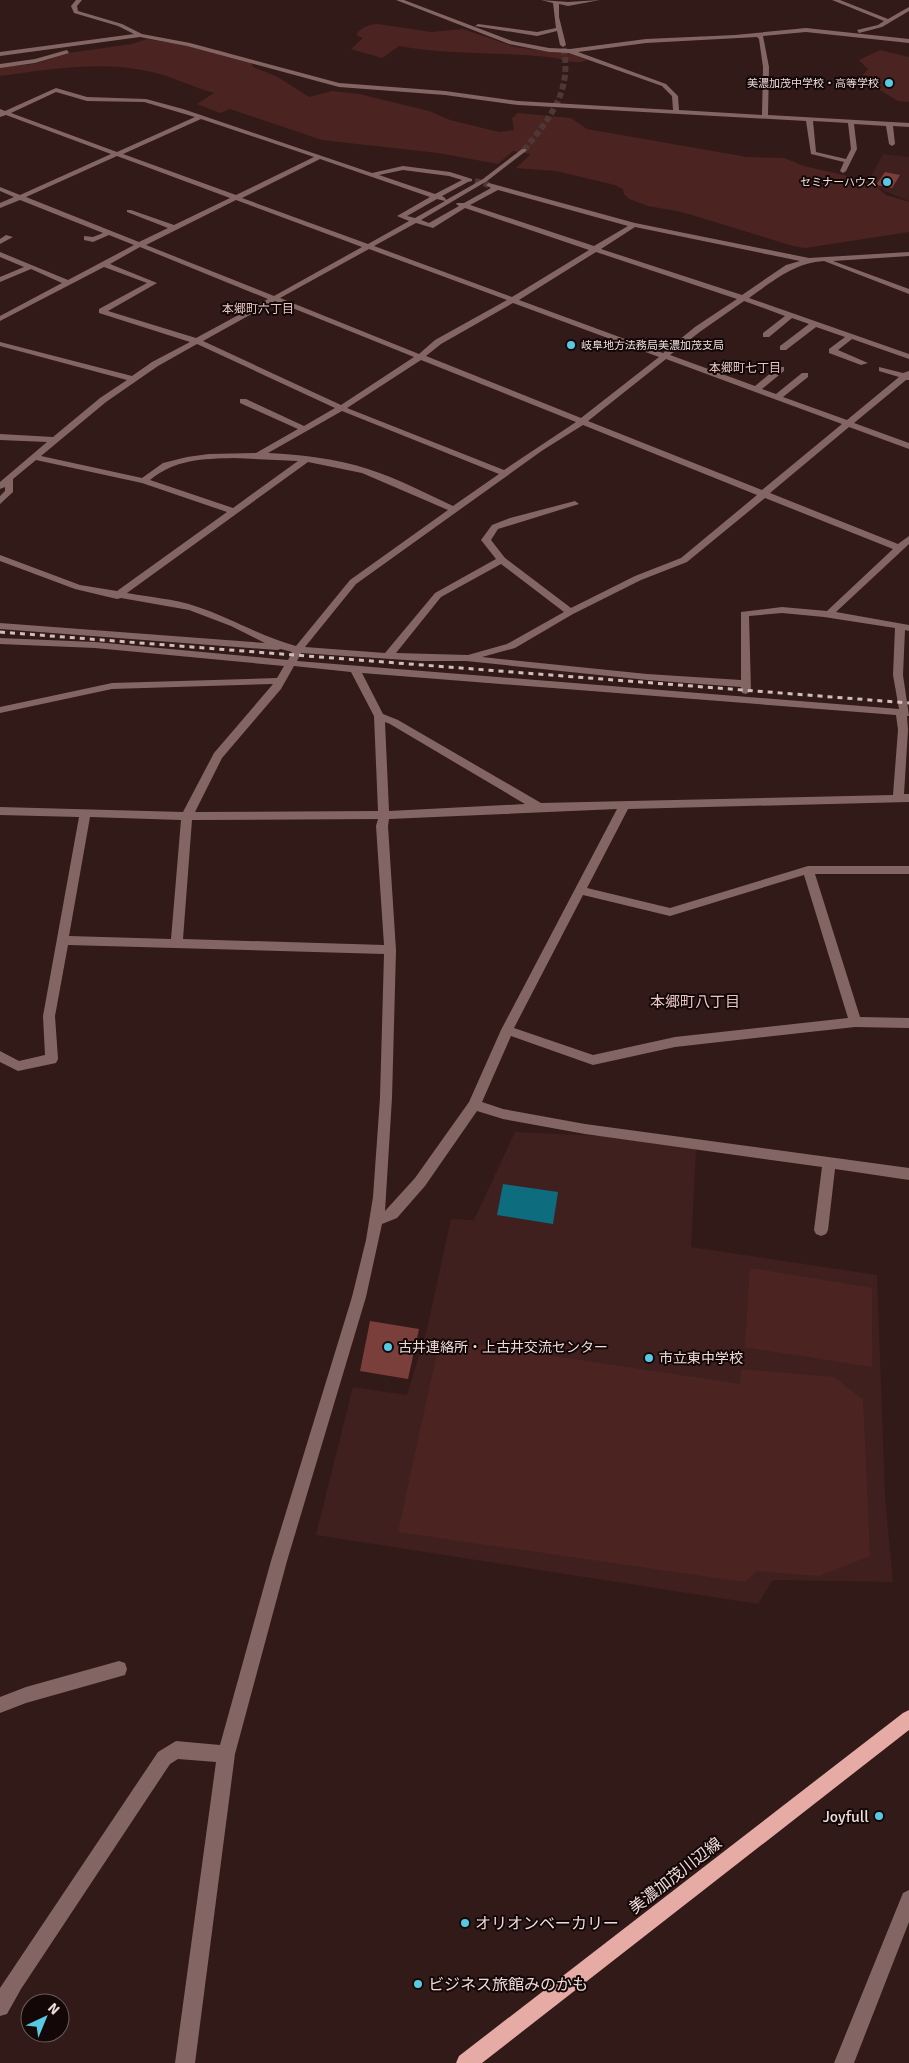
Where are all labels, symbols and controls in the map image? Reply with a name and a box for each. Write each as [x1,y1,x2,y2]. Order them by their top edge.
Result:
place label: 美濃加茂中学校・高等学校 [747,77,879,90]
marker: 美濃加茂中学校・高等学校 [883,77,895,89]
place label: セミナーハウス [800,176,877,189]
marker: セミナーハウス [881,176,893,188]
district label: 本郷町六丁目 [222,302,294,317]
marker: 岐阜地方法務局美濃加茂支局 [565,339,577,351]
place label: 岐阜地方法務局美濃加茂支局 [581,339,724,352]
district label: 本郷町七丁目 [709,361,781,376]
district label: 本郷町八丁目 [650,993,740,1011]
place label: 古井連絡所・上古井交流センター [398,1339,608,1356]
marker: 古井連絡所・上古井交流センター [382,1341,394,1353]
place label: 市立東中学校 [659,1350,743,1367]
marker: 市立東中学校 [643,1352,655,1364]
place label: Joyfull [823,1807,869,1827]
marker: Joyfull [873,1810,885,1822]
street label: 美濃加茂川辺線 [625,1833,726,1918]
place label: オリオンベーカリー [475,1914,619,1934]
marker: オリオンベーカリー [459,1917,471,1929]
place label: ビジネス旅館みのかも [428,1975,588,1995]
marker: ビジネス旅館みのかも [412,1978,424,1990]
north arrow [20,1993,70,2043]
text: N [44,2000,63,2019]

